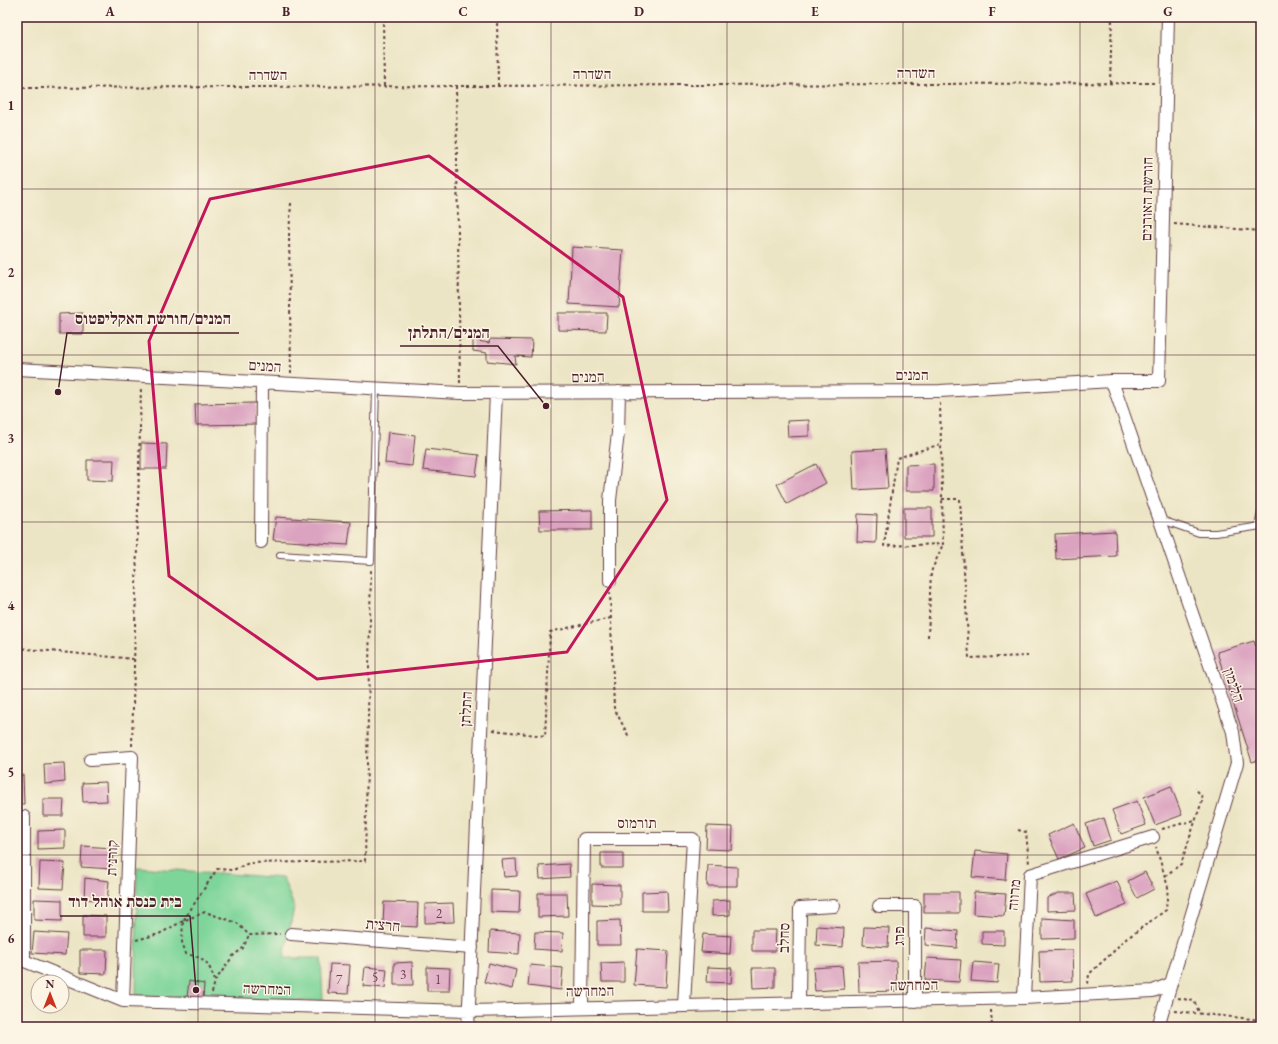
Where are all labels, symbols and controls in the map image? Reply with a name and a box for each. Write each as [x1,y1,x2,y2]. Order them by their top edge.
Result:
text: A [104,3,115,20]
text: B [282,3,290,20]
text: C [458,3,468,20]
text: D [634,3,644,20]
text: E [811,3,819,20]
text: F [988,3,996,20]
text: G [1163,3,1173,20]
street label: השדרה [897,63,935,82]
street label: השדרה [573,64,611,83]
street label: השדרה [249,65,287,84]
text: 1 [8,97,15,114]
street label: חורשת האורנים [1136,157,1157,241]
text: 2 [8,264,15,281]
callout: המנים/חורשת האקליפטוס [67,305,239,333]
text: המנים/חורשת האקליפטוס [75,308,231,329]
callout: המנים/התלתן [400,318,498,346]
text: המנים/התלתן [408,322,490,343]
street label: המנים [248,355,282,376]
street label: המנים [895,365,929,384]
street label: המנים [571,367,605,386]
text: 3 [8,430,15,447]
text: 4 [8,597,15,614]
street label: הלימון [1220,665,1249,704]
street label: התלתן [455,691,476,727]
text: 5 [8,764,14,781]
street label: תורמוס [617,813,657,832]
street label: קורנית [101,840,122,876]
street label: מרווה [1003,878,1024,911]
callout: בית כנסת אוהל דוד [60,888,190,916]
text: בית כנסת אוהל דוד [68,891,182,912]
house number: 2 [436,905,443,922]
street label: חרצית [365,914,401,935]
street label: סחלב [774,923,793,953]
street label: פרג [889,926,908,946]
text: 6 [8,930,15,947]
house number: 3 [400,966,406,983]
house number: 5 [372,969,378,986]
house number: 7 [336,971,343,988]
house number: 1 [435,971,441,988]
north arrow [30,974,70,1014]
street label: המחרשה [890,975,938,994]
text: N [46,977,55,991]
street label: המחרשה [242,978,292,999]
street label: המחרשה [566,981,614,1000]

